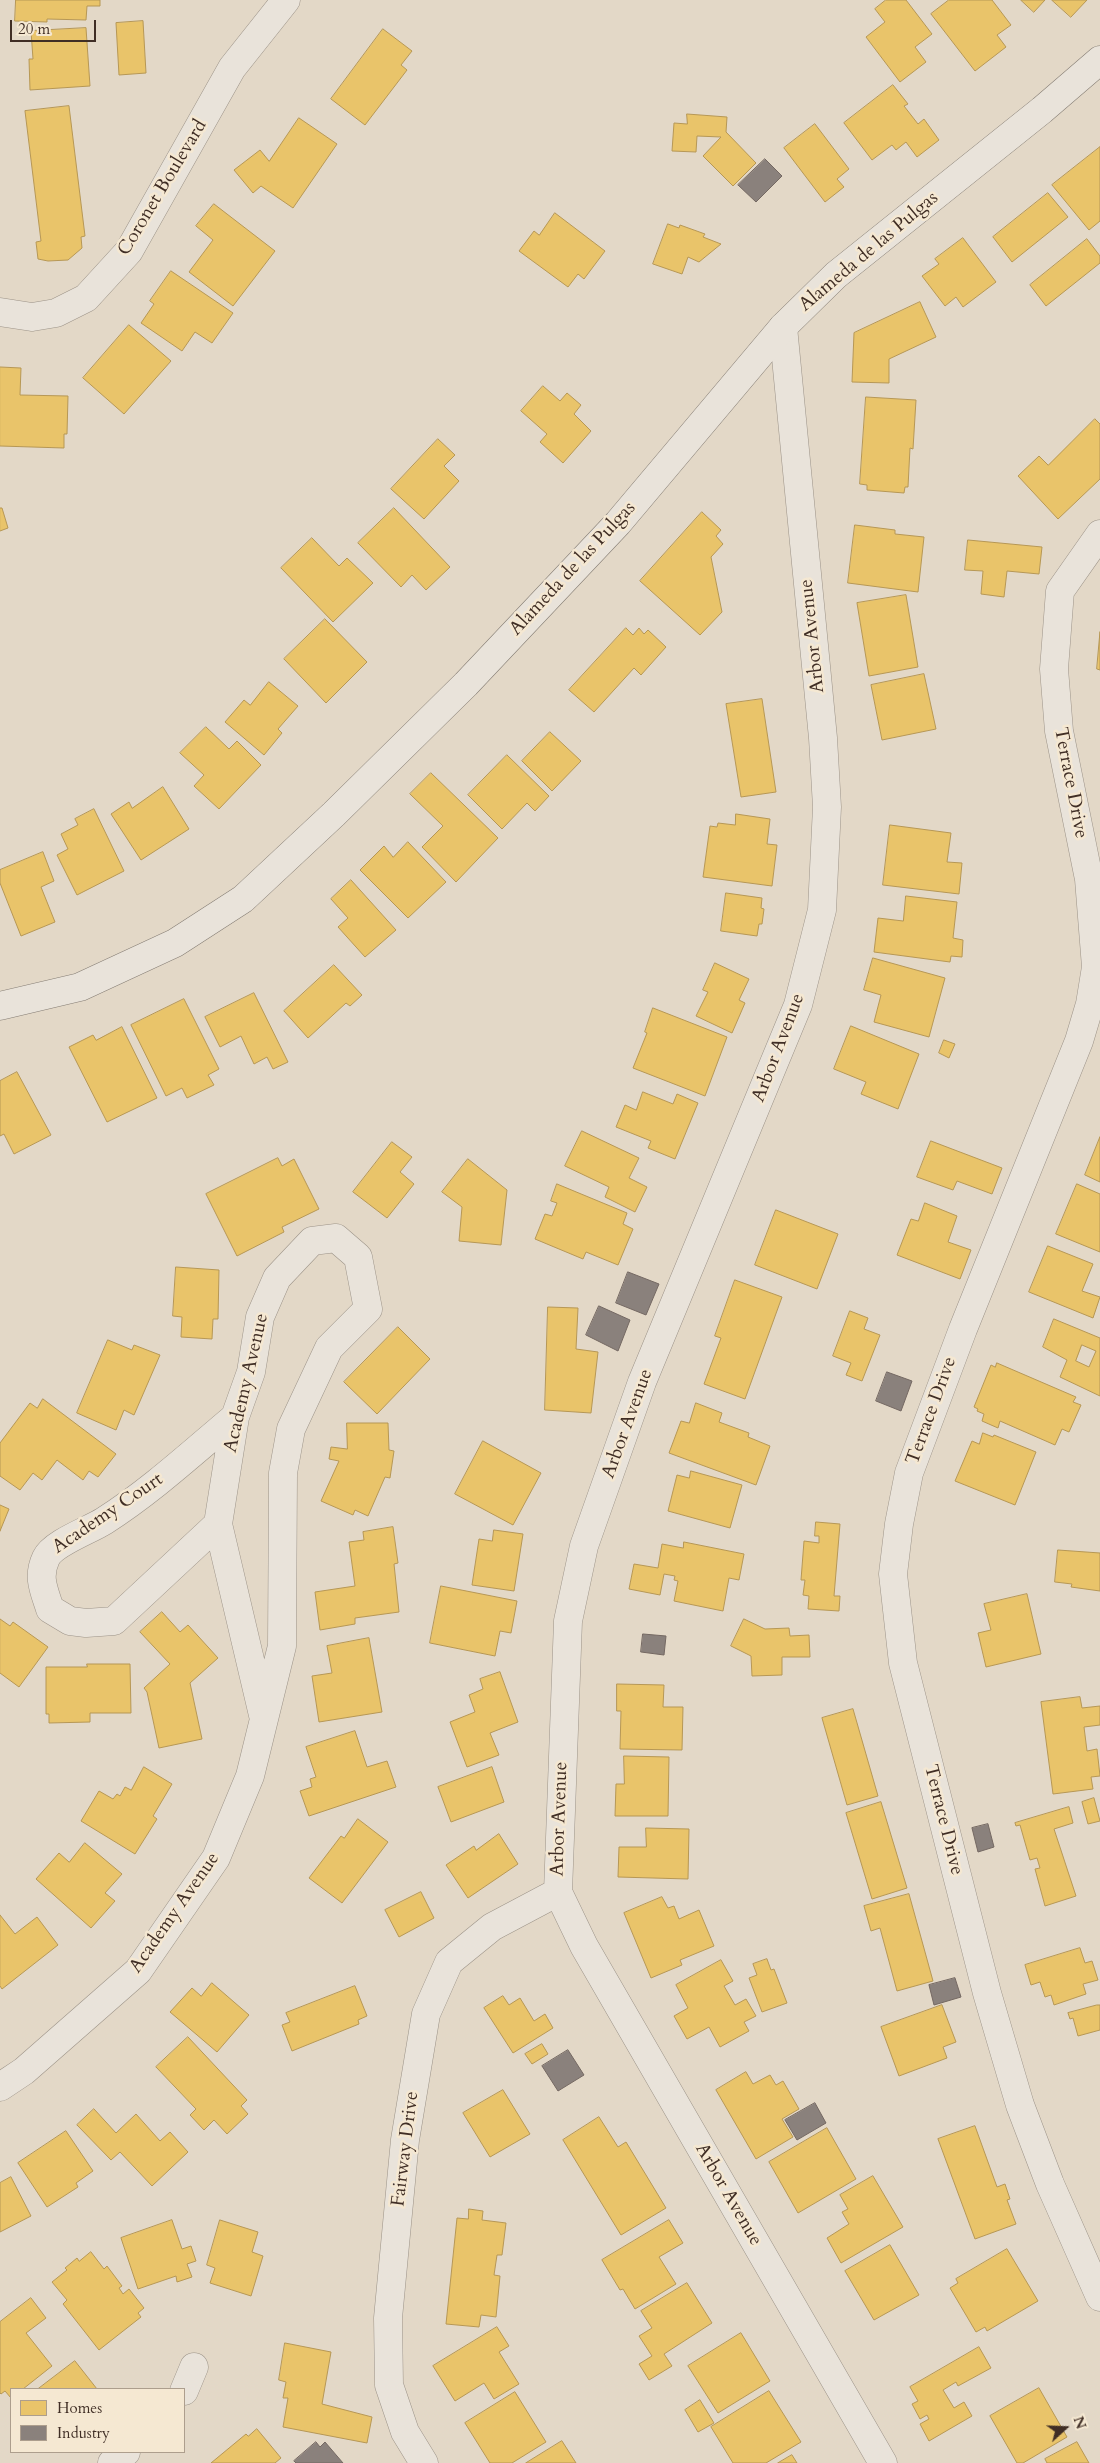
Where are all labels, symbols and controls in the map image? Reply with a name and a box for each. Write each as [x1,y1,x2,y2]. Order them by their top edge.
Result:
scale bar [12,10,99,42]
text: 20 m [18,19,50,39]
street label: Coronet Boulevard [113,116,213,260]
street label: Alameda de las Pulgas [795,187,943,317]
street label: Alameda de las Pulgas [505,497,641,641]
street label: Arbor Avenue [796,578,830,694]
street label: Terrace Drive [1048,725,1092,841]
street label: Arbor Avenue [748,990,810,1106]
street label: Academy Avenue [220,1311,274,1455]
street label: Terrace Drive [902,1354,962,1468]
street label: Arbor Avenue [598,1366,658,1482]
street label: Academy Court [48,1469,168,1559]
street label: Arbor Avenue [547,1761,573,1877]
street label: Terrace Drive [918,1762,968,1878]
street label: Academy Avenue [125,1848,225,1978]
street label: Fairway Drive [388,2090,424,2208]
street label: Arbor Avenue [689,2140,767,2250]
legend [10,2388,185,2453]
text: Homes [57,2398,102,2418]
north arrow [1040,2403,1090,2453]
text: N [1069,2414,1091,2432]
text: Industry [57,2423,110,2443]

